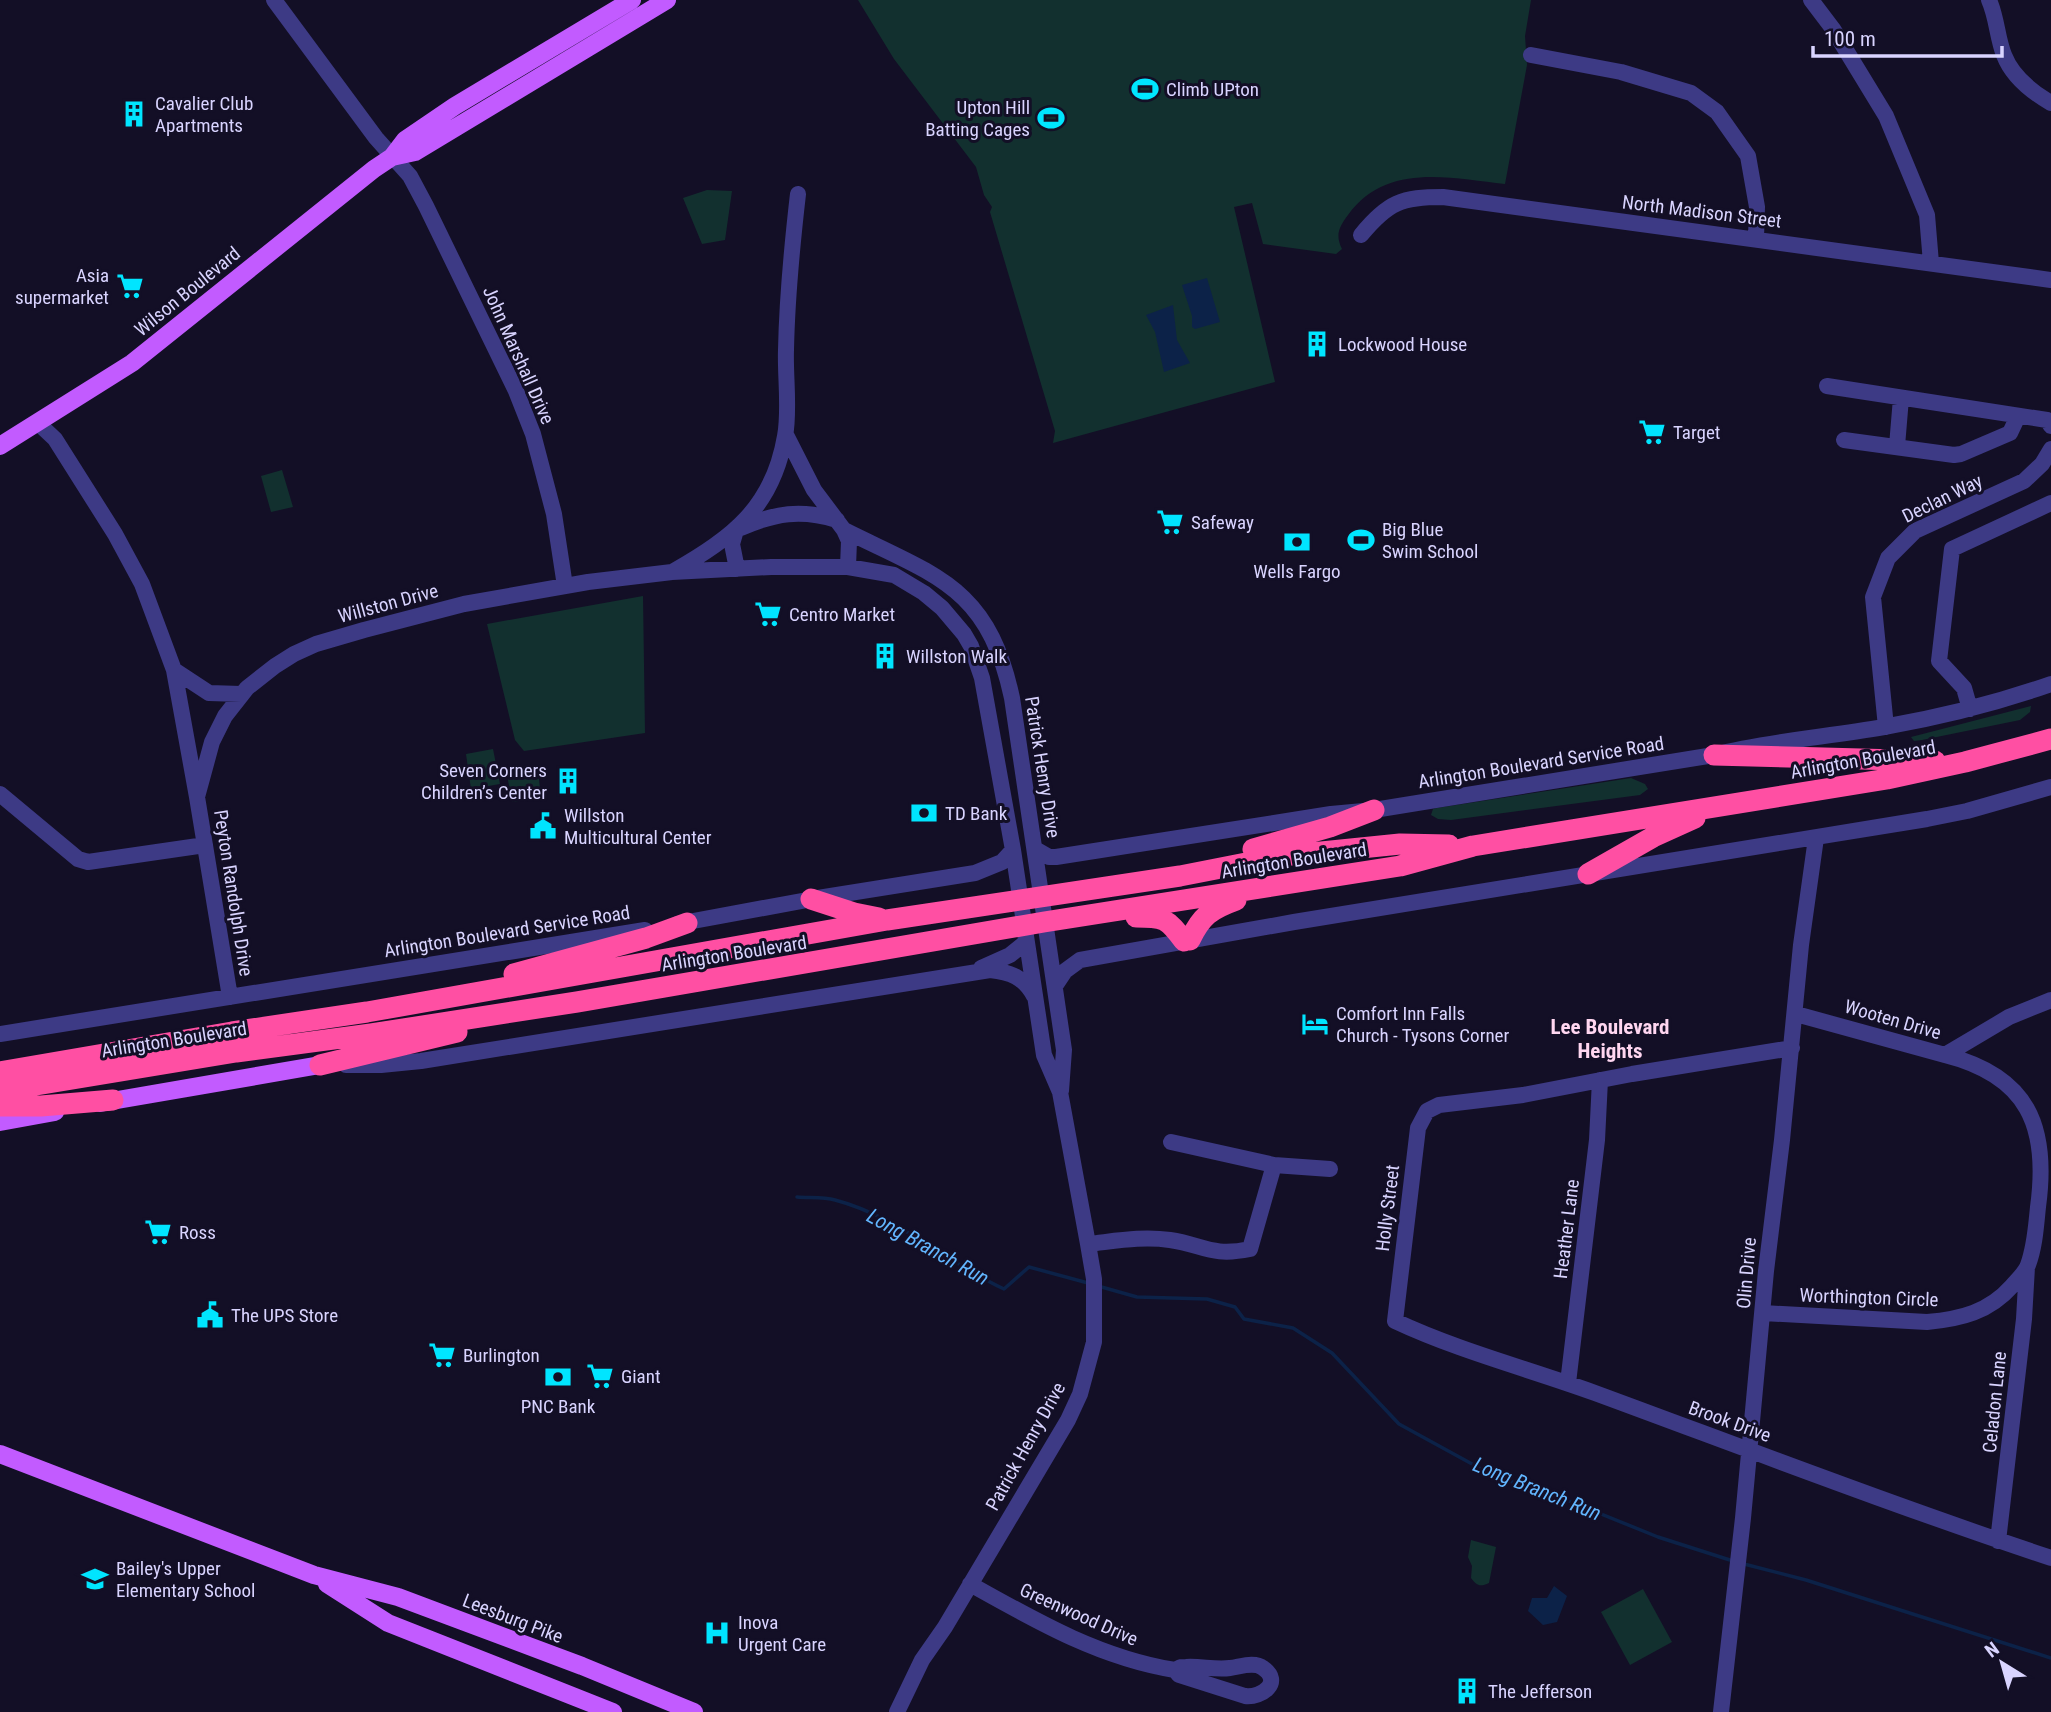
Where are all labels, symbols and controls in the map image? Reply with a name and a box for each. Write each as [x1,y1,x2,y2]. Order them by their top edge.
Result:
scale bar [1813,14,2002,58]
text: 100 m [1824,27,1876,51]
sports icon: Climb UPton [1130,74,1160,104]
place label: Climb UPton [1166,78,1259,101]
place label: Cavalier Club Apartments [155,92,253,137]
place label: Upton Hill Batting Cages [925,96,1030,141]
building icon: Cavalier Club Apartments [119,99,149,129]
sports icon: Upton Hill Batting Cages [1036,103,1066,133]
street label: North Madison Street [1621,190,1783,233]
street label: Wilson Boulevard [130,242,245,341]
place label: Asia supermarket [15,264,109,309]
supermarket icon: Asia supermarket [115,271,145,301]
street label: John Marshall Drive [478,283,559,428]
building icon: Lockwood House [1302,329,1332,359]
place label: Lockwood House [1338,333,1467,356]
supermarket icon: Target [1637,417,1667,447]
place label: Target [1673,421,1720,444]
street label: Declan Way [1898,469,1986,528]
supermarket icon: Safeway [1155,507,1185,537]
place label: Safeway [1191,511,1254,534]
place label: Big Blue Swim School [1382,518,1478,563]
sports icon: Big Blue Swim School [1346,525,1376,555]
bank icon: Wells Fargo [1282,527,1312,557]
place label: Wells Fargo [1253,560,1341,583]
street label: Willston Drive [336,579,441,628]
supermarket icon: Centro Market [753,599,783,629]
place label: Centro Market [789,603,895,626]
building icon: Willston Walk [870,641,900,671]
place label: Willston Walk [906,645,1007,668]
street label: Patrick Henry Drive [1020,695,1065,840]
street label: Arlington Boulevard Service Road [1416,732,1666,793]
street label: Arlington Boulevard [1789,735,1937,784]
place label: Seven Corners Children’s Center [421,759,547,804]
building icon: Seven Corners Children’s Center [553,766,583,796]
bank icon: TD Bank [909,798,939,828]
place label: TD Bank [945,802,1008,825]
place label: Willston Multicultural Center [564,804,712,849]
street label: Peyton Randolph Drive [209,808,258,978]
public building icon: Willston Multicultural Center [528,811,558,841]
street label: Arlington Boulevard [1220,838,1368,883]
street label: Arlington Boulevard Service Road [382,901,632,962]
street label: Arlington Boulevard [660,931,808,976]
street label: Wooten Drive [1842,995,1944,1044]
place label: Comfort Inn Falls Church - Tysons Corner [1336,1002,1510,1047]
hotel icon: Comfort Inn Falls Church - Tysons Corner [1300,1009,1330,1039]
district label: Lee Boulevard Heights [1550,1015,1670,1063]
street label: Arlington Boulevard [100,1017,248,1062]
street label: Holly Street [1371,1164,1404,1253]
street label: Heather Lane [1549,1178,1584,1280]
water label: Long Branch Run [863,1204,993,1290]
supermarket icon: Ross [143,1217,173,1247]
place label: Ross [179,1221,216,1244]
street label: Olin Drive [1732,1236,1761,1310]
street label: Worthington Circle [1799,1284,1939,1311]
public building icon: The UPS Store [195,1300,225,1330]
place label: The UPS Store [231,1304,338,1327]
supermarket icon: Burlington [427,1340,457,1370]
place label: Burlington [463,1344,540,1367]
street label: Celadon Lane [1978,1350,2011,1454]
supermarket icon: Giant [585,1361,615,1391]
bank icon: PNC Bank [543,1362,573,1392]
place label: Giant [621,1365,661,1388]
street label: Patrick Henry Drive [981,1378,1070,1514]
place label: PNC Bank [521,1395,596,1418]
street label: Brook Drive [1686,1396,1774,1447]
water label: Long Branch Run [1470,1452,1604,1526]
place label: Bailey's Upper Elementary School [116,1557,255,1602]
school or university icon: Bailey's Upper Elementary School [80,1564,110,1594]
street label: Greenwood Drive [1016,1578,1142,1651]
street label: Leesburg Pike [459,1589,566,1648]
place label: Inova Urgent Care [738,1611,826,1656]
hospital icon: Inova Urgent Care [702,1618,732,1648]
north arrow [1967,1628,2037,1698]
text: N [1981,1637,2004,1663]
building icon: The Jefferson [1452,1676,1482,1706]
place label: The Jefferson [1488,1680,1592,1703]

